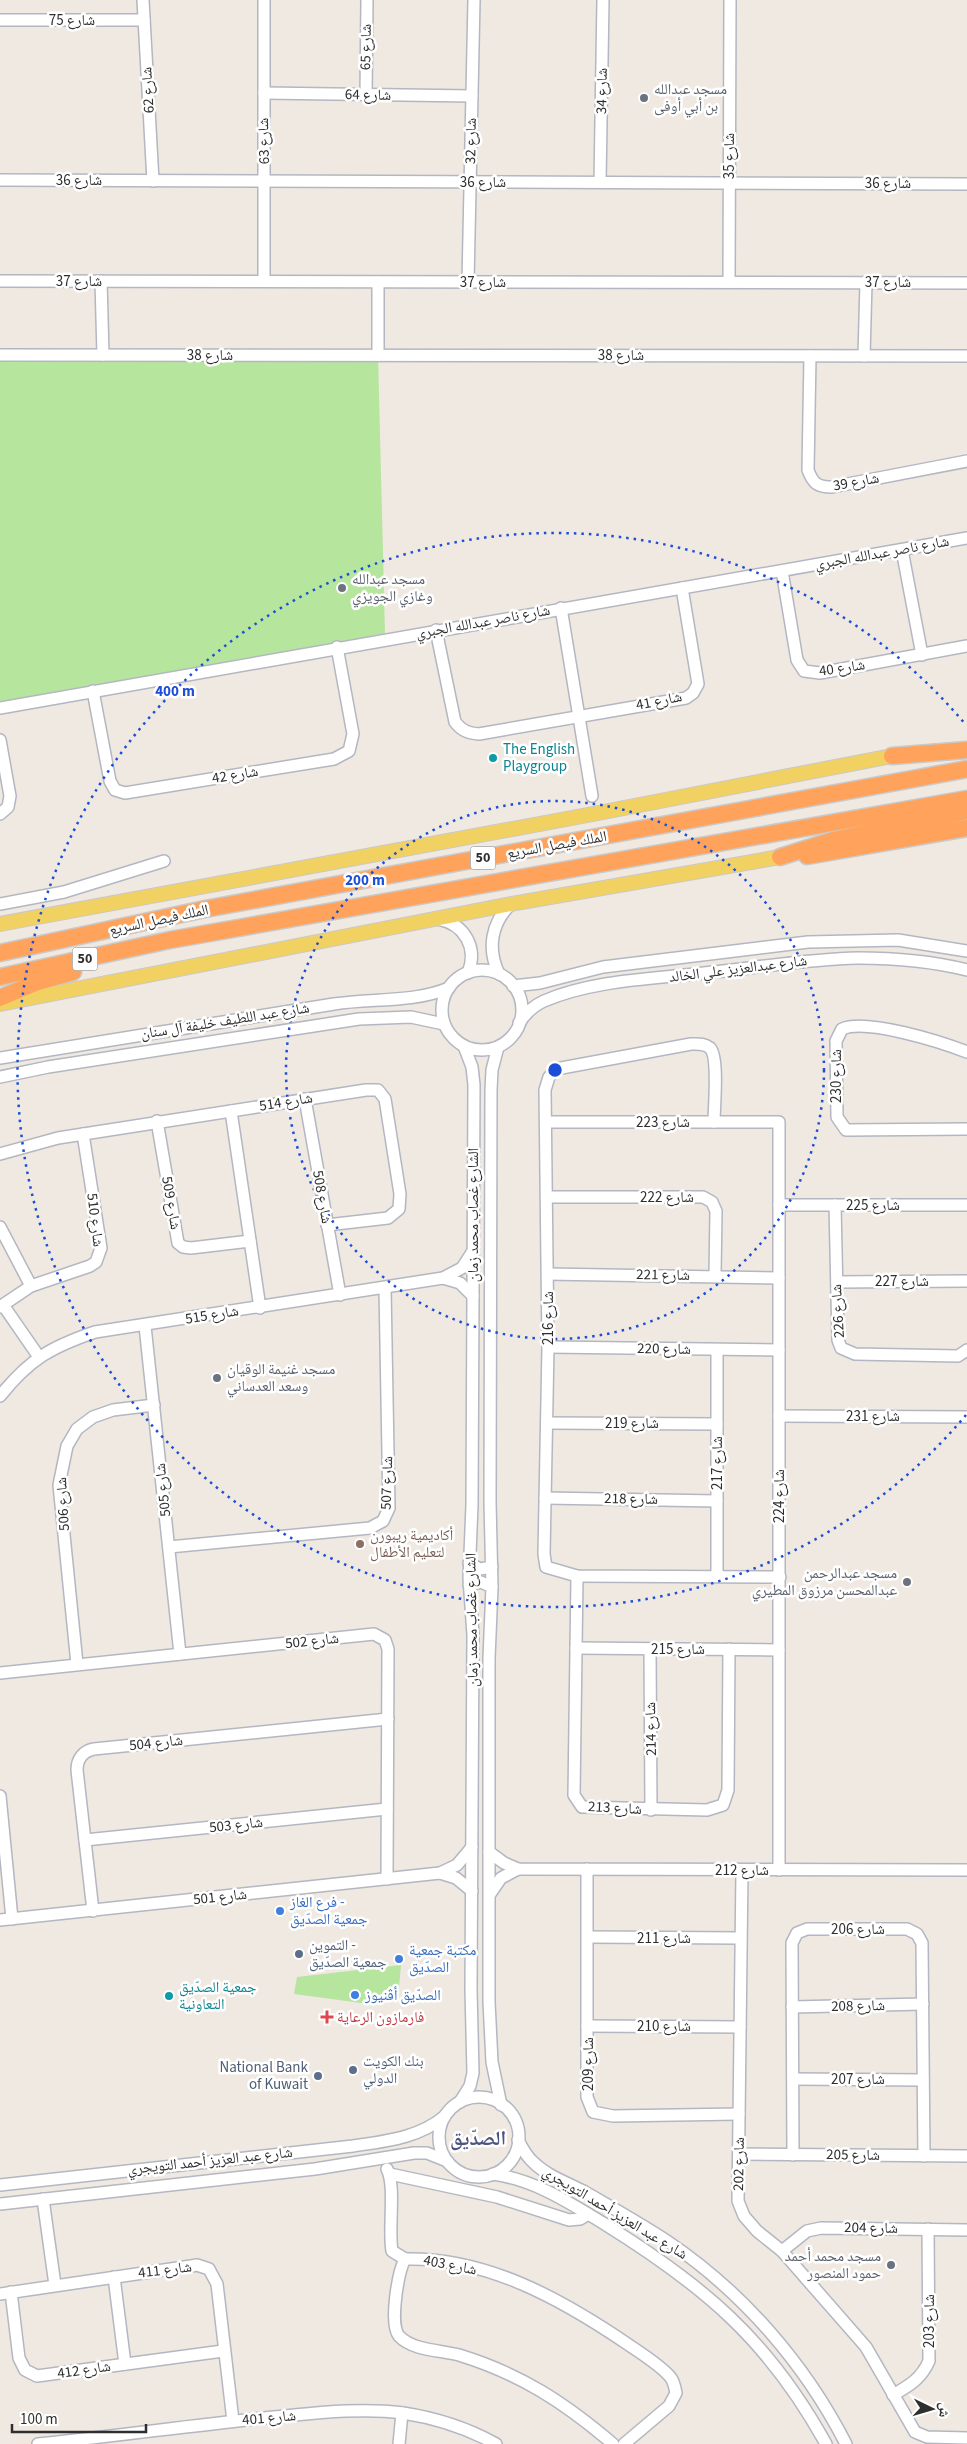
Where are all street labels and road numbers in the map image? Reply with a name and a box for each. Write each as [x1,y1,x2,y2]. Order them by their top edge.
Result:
street label: شارع 75 [49,10,95,31]
street label: شارع 65 [355,23,377,70]
street label: شارع 62 [136,66,160,114]
street label: شارع 34 [591,67,613,114]
street label: شارع 64 [345,84,392,106]
street label: شارع 63 [253,117,275,164]
street label: شارع 32 [460,117,482,164]
street label: شارع 35 [719,133,740,179]
street label: شارع 36 [56,170,102,191]
street label: شارع 36 [460,172,506,193]
street label: شارع 36 [865,173,911,194]
street label: شارع 37 [56,271,102,292]
street label: شارع 37 [460,272,506,293]
street label: شارع 37 [865,272,911,293]
street label: شارع 38 [187,345,233,366]
street label: شارع 38 [598,345,644,366]
street label: شارع 39 [831,468,881,496]
street label: شارع ناصر عبدالله الجبري [813,531,951,576]
street label: شارع ناصر عبدالله الجبري [414,600,552,645]
street label: شارع 40 [818,654,867,682]
street label: شارع 41 [634,686,684,716]
street label: شارع 42 [210,761,260,789]
street label: الملك فيصل السريع [505,826,609,864]
road number: 50 [470,846,496,870]
street label: الملك فيصل السريع [107,899,211,941]
road number: 50 [72,948,98,971]
street label: شارع عبدالعزيز علي الخالد [668,950,809,989]
street label: شارع عبد اللطيف خليفة آل سنان [139,997,311,1045]
street label: شارع 230 [826,1049,847,1103]
street label: شارع 514 [258,1087,314,1117]
street label: شارع 223 [636,1112,690,1133]
street label: الشارع غصاب محمد زمان [463,1148,484,1282]
street label: شارع 508 [307,1169,337,1225]
street label: شارع 509 [156,1175,186,1231]
street label: شارع 222 [640,1187,694,1208]
street label: شارع 510 [81,1192,109,1248]
street label: شارع 225 [846,1195,900,1216]
street label: شارع 221 [636,1264,690,1286]
street label: شارع 227 [875,1271,929,1292]
street label: شارع 226 [826,1283,850,1338]
street label: شارع 216 [538,1291,559,1345]
street label: شارع 515 [184,1300,240,1330]
street label: شارع 220 [637,1338,691,1360]
street label: شارع 231 [846,1406,900,1427]
street label: شارع 219 [605,1413,659,1434]
street label: شارع 217 [707,1436,728,1490]
street label: شارع 507 [376,1456,398,1510]
street label: شارع 505 [150,1462,176,1518]
street label: شارع 224 [769,1469,790,1523]
street label: شارع 506 [51,1476,75,1531]
street label: شارع 218 [604,1488,658,1510]
street label: الشارع غصاب محمد زمان [460,1553,484,1687]
street label: شارع 502 [284,1628,340,1654]
street label: شارع 215 [651,1639,705,1660]
street label: شارع 214 [640,1702,662,1756]
street label: شارع 504 [128,1730,184,1756]
street label: شارع 213 [588,1796,643,1820]
street label: شارع 503 [208,1812,264,1838]
street label: شارع 212 [715,1860,769,1881]
street label: شارع 501 [192,1884,248,1910]
street label: شارع 206 [831,1919,885,1940]
street label: شارع 211 [637,1928,691,1949]
street label: شارع 208 [831,1995,885,2017]
street label: شارع 210 [637,2016,691,2037]
street label: شارع 209 [578,2037,599,2091]
street label: شارع 207 [831,2069,885,2090]
street label: شارع 202 [728,2137,750,2191]
street label: شارع عبد العزيز أحمد التويجري [126,2142,294,2181]
street label: شارع 205 [826,2144,880,2166]
street label: شارع عبد العزيز أحمد التويجري [538,2161,692,2265]
street label: شارع 204 [844,2217,898,2239]
street label: شارع 403 [422,2250,479,2280]
street label: شارع 411 [137,2256,193,2284]
street label: شارع 203 [919,2294,940,2348]
street label: شارع 412 [56,2356,112,2384]
street label: شارع 401 [241,2405,297,2431]

